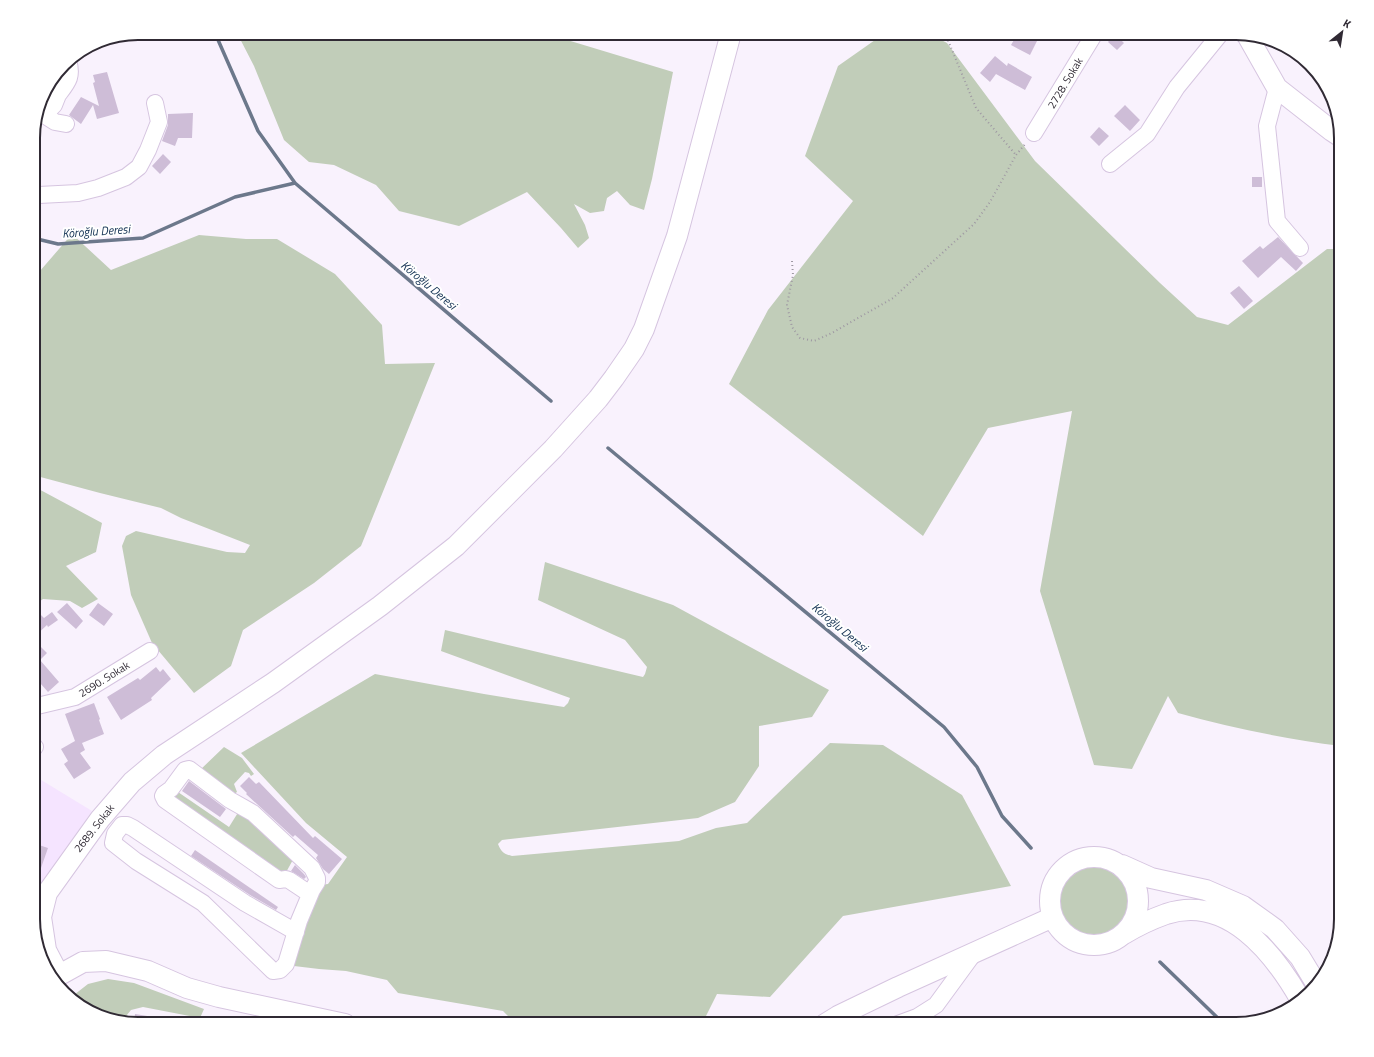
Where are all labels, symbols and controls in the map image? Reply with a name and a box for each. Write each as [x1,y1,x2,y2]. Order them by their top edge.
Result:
north arrow [1322,12,1362,52]
text: K [1340,15,1354,32]
street label: 2728. Sokak [1043,54,1087,112]
water label: Köroğlu Deresi [61,219,132,243]
water label: Köroğlu Deresi [397,256,462,315]
water label: Köroğlu Deresi [808,598,873,657]
street label: 2690. Sokak [75,657,133,701]
street label: 2689. Sokak [70,800,118,855]

